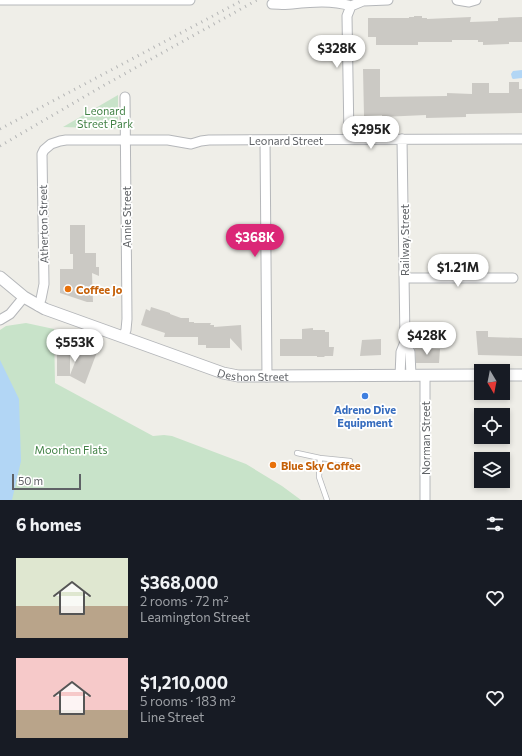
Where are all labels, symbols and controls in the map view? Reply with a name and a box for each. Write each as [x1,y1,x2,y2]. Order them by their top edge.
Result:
pin: $328K [309,35,365,69]
text: $328K [317,40,357,56]
park label: Leonard Street Park [77,104,133,130]
pin: $295K [343,116,399,150]
text: $295K [351,121,391,137]
street label: Leonard Street [249,134,324,147]
street label: Atherton Street [36,184,50,263]
street label: Annie Street [120,186,133,248]
street label: Railway Street [398,204,411,276]
pin: $368K [227,224,283,258]
text: $368K [235,229,275,245]
pin: $1.21M [425,254,491,288]
text: $1.21M [437,259,479,275]
place label: Coffee Jo [76,283,123,297]
marker: Coffee Jo [63,284,73,294]
pin: $428K [399,322,455,356]
text: $428K [407,327,447,343]
pin: $553K [47,329,103,363]
text: $553K [55,334,95,350]
north arrow [474,364,510,400]
map controls [474,364,510,488]
street label: Deshon Street [216,365,289,383]
marker: Adreno Dive Equipment [360,391,370,401]
street label: Norman Street [419,400,432,475]
place label: Adreno Dive Equipment [334,403,396,429]
button: locate [474,408,510,444]
park label: Moorhen Flats [35,443,107,456]
button: layers [474,452,510,488]
place label: Blue Sky Coffee [281,459,361,472]
marker: Blue Sky Coffee [268,460,278,470]
scale bar [12,472,81,491]
text: 50 m [18,474,43,487]
icon: filters [484,513,506,535]
text: 6 homes [16,514,81,535]
text: $368,000 [140,572,218,593]
icon: home [48,574,96,622]
icon: heart [484,587,506,609]
text: 2 rooms · 72 m² [140,593,229,609]
text: Leamington Street [140,609,250,625]
text: $1,210,000 [140,672,228,693]
icon: home [48,674,96,722]
icon: heart [484,687,506,709]
text: 5 rooms · 183 m² [140,693,236,709]
text: Line Street [140,709,204,725]

